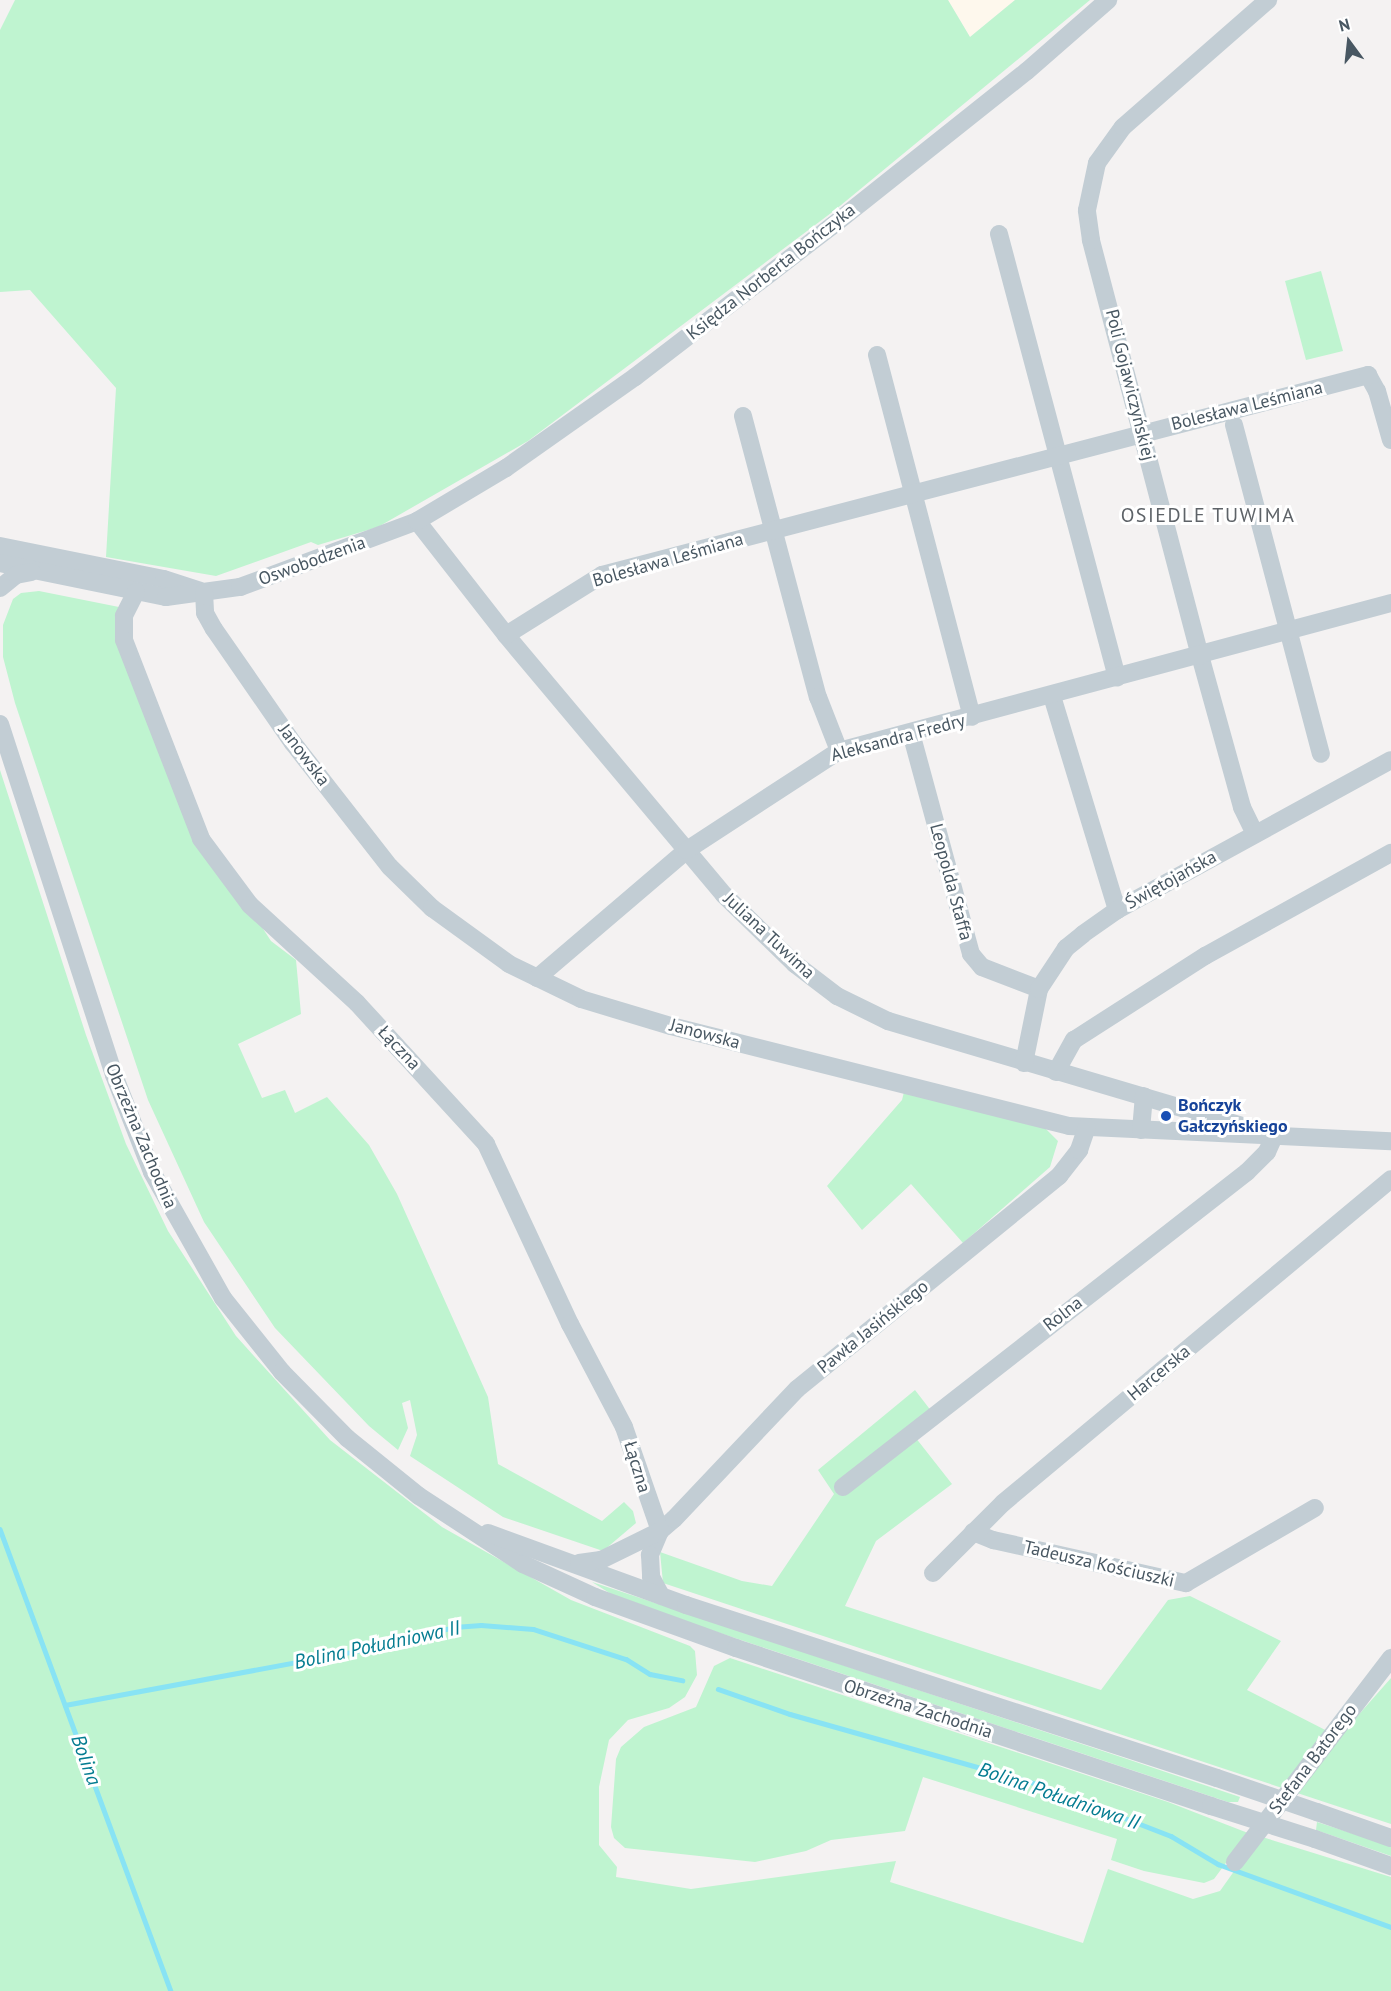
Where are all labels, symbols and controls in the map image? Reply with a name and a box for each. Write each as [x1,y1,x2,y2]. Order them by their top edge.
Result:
north arrow [1319,12,1379,72]
text: N [1337,14,1352,36]
street label: Księdza Norberta Bończyka [682,199,860,345]
street label: Poli Gojawiczyńskiej [1101,307,1159,463]
street label: Bolesława Leśmiana [1169,377,1325,435]
district label: OSIEDLE TUWIMA [1120,503,1296,527]
street label: Bolesława Leśmiana [590,528,746,592]
street label: Oswobodzenia [256,532,368,590]
street label: Aleksandra Fredry [828,710,968,766]
street label: Janowska [274,720,334,790]
street label: Leopolda Staffa [925,821,977,943]
street label: Świętojańska [1122,846,1220,914]
street label: Juliana Tuwima [719,888,819,984]
street label: Janowska [668,1014,742,1054]
street label: Łączna [373,1021,425,1075]
street label: Obrzeżna Zachodnia [101,1060,181,1212]
place label: Bończyk Gałczyńskiego [1178,1095,1288,1138]
marker: Bończyk Gałczyńskiego [1159,1109,1173,1123]
street label: Pawła Jasińskiego [813,1276,933,1378]
street label: Rolna [1039,1292,1087,1336]
street label: Harcerska [1123,1341,1195,1405]
street label: Łączna [619,1439,655,1495]
street label: Tadeusza Kościuszki [1022,1536,1176,1592]
water label: Bolina Południowa II [292,1616,462,1674]
street label: Obrzeżna Zachodnia [841,1675,995,1743]
street label: Stefana Batorego [1265,1700,1361,1818]
water label: Bolina [66,1732,106,1788]
water label: Bolina Południowa II [975,1757,1143,1835]

